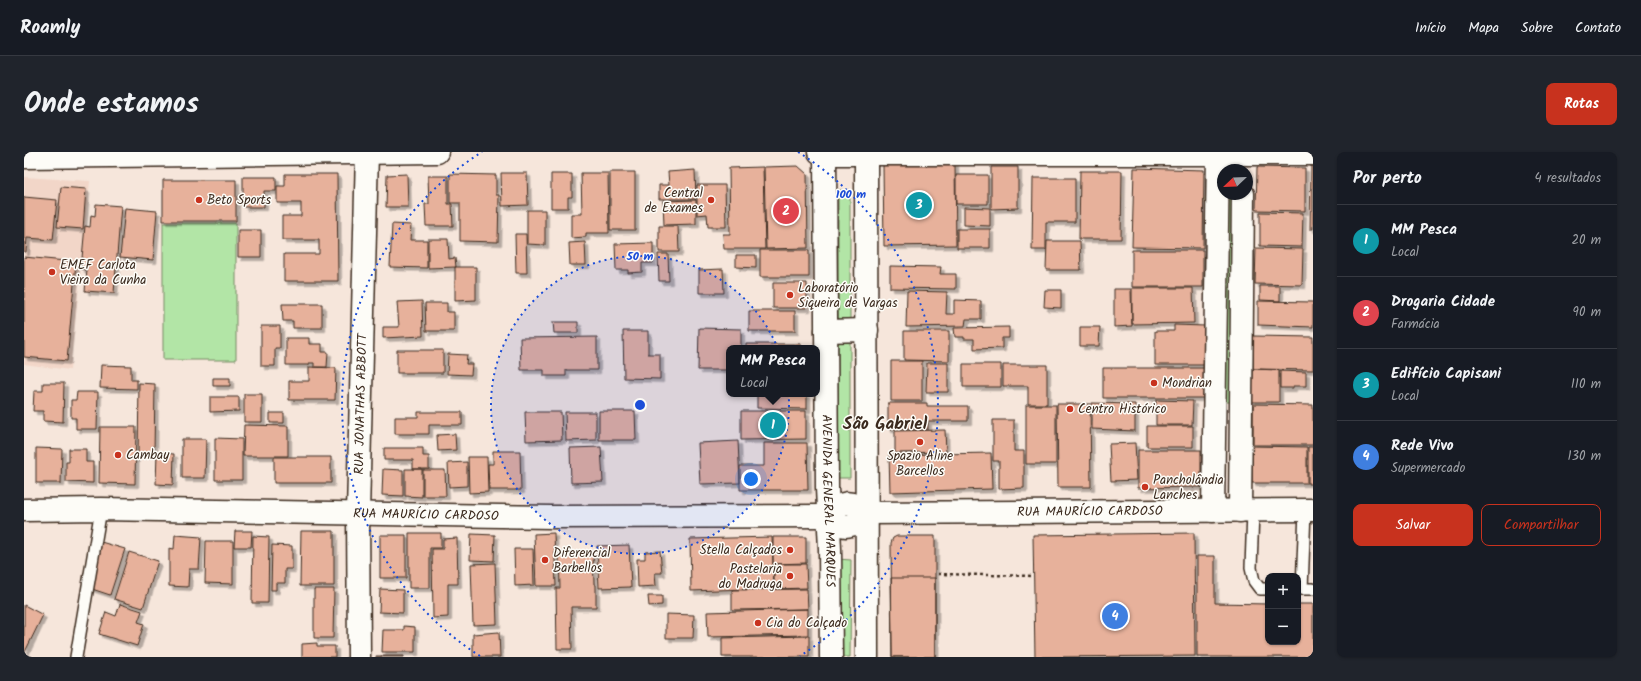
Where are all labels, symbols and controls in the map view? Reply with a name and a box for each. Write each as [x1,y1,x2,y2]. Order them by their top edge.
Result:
text: Roamly [20,13,80,43]
text: Início [1415,17,1446,39]
text: Mapa [1468,17,1499,39]
text: Sobre [1521,17,1553,39]
text: Contato [1575,17,1621,39]
text: Onde estamos [24,82,199,127]
button: Rotas [1546,83,1617,125]
north arrow [1217,164,1253,200]
text: Por perto [1353,165,1422,192]
text: 4 resultados [1534,168,1601,189]
place label: Central de Exames [644,183,703,219]
text: 100 m [836,185,866,204]
place label: Beto Sports [207,190,272,211]
pin: 3 [906,190,932,220]
marker: Beto Sports [194,195,204,205]
marker: Central de Exames [706,195,716,205]
pin: 2 [773,196,799,226]
text: MM Pesca [1391,218,1457,242]
text: 1 [1364,230,1368,251]
text: 20 m [1571,230,1601,251]
text: Local [1391,242,1419,263]
text: 50 m [626,247,654,266]
place label: EMEF Carlota Vieira da Cunha [60,255,146,291]
marker: EMEF Carlota Vieira da Cunha [47,267,57,277]
place label: Laboratório Siqueira de Vargas [798,278,898,314]
marker: Laboratório Siqueira de Vargas [785,290,795,300]
text: Drogaria Cidade [1391,290,1495,314]
text: 2 [1362,302,1370,323]
text: 90 m [1573,302,1601,323]
text: Farmácia [1391,314,1440,335]
street label: RUA JONATHAS ABBOTT [348,332,373,475]
popup [726,345,820,397]
text: MM Pesca [740,349,806,373]
text: Edifício Capisani [1391,362,1501,386]
text: Local [740,373,768,394]
place label: Mondrian [1162,373,1212,394]
text: 3 [1362,374,1370,395]
text: 110 m [1571,374,1601,395]
marker: Mondrian [1149,378,1159,388]
text: Local [1391,386,1419,407]
centre of rings [633,398,647,412]
place label: Centro Histórico [1078,399,1166,420]
marker: Centro Histórico [1065,404,1075,414]
pin: 1 [760,410,786,440]
district label: São Gabriel [843,411,928,438]
street label: AVENIDA GENERAL MARQUES [816,414,841,588]
text: Rede Vivo [1391,434,1454,458]
marker: Spazio Aline Barcellos [915,437,925,447]
place label: Cambay [126,445,170,466]
place label: Spazio Aline Barcellos [887,446,953,482]
text: 4 [1362,446,1370,467]
text: 130 m [1567,446,1601,467]
marker: Cambay [113,450,123,460]
text: Supermercado [1391,458,1465,479]
your location [741,469,761,489]
place label: Pancholândia Lanches [1153,470,1224,506]
marker: Pancholândia Lanches [1140,482,1150,492]
street label: RUA MAURÍCIO CARDOSO [1017,501,1163,522]
street label: RUA MAURÍCIO CARDOSO [353,503,499,527]
button: Salvar [1353,504,1473,546]
button: Compartilhar [1481,504,1601,546]
place label: Stella Calçados [700,540,782,561]
place label: Diferencial Barbellos [553,543,610,579]
marker: Stella Calçados [785,545,795,555]
marker: Diferencial Barbellos [540,555,550,565]
place label: Pastelaria do Madruga [719,559,782,595]
marker: Pastelaria do Madruga [785,571,795,581]
map controls [1265,573,1301,645]
button: + [1265,573,1301,609]
pin: 4 [1102,601,1128,631]
button: − [1265,609,1301,645]
place label: Cia do Calçado [766,613,847,634]
marker: Cia do Calçado [753,618,763,628]

